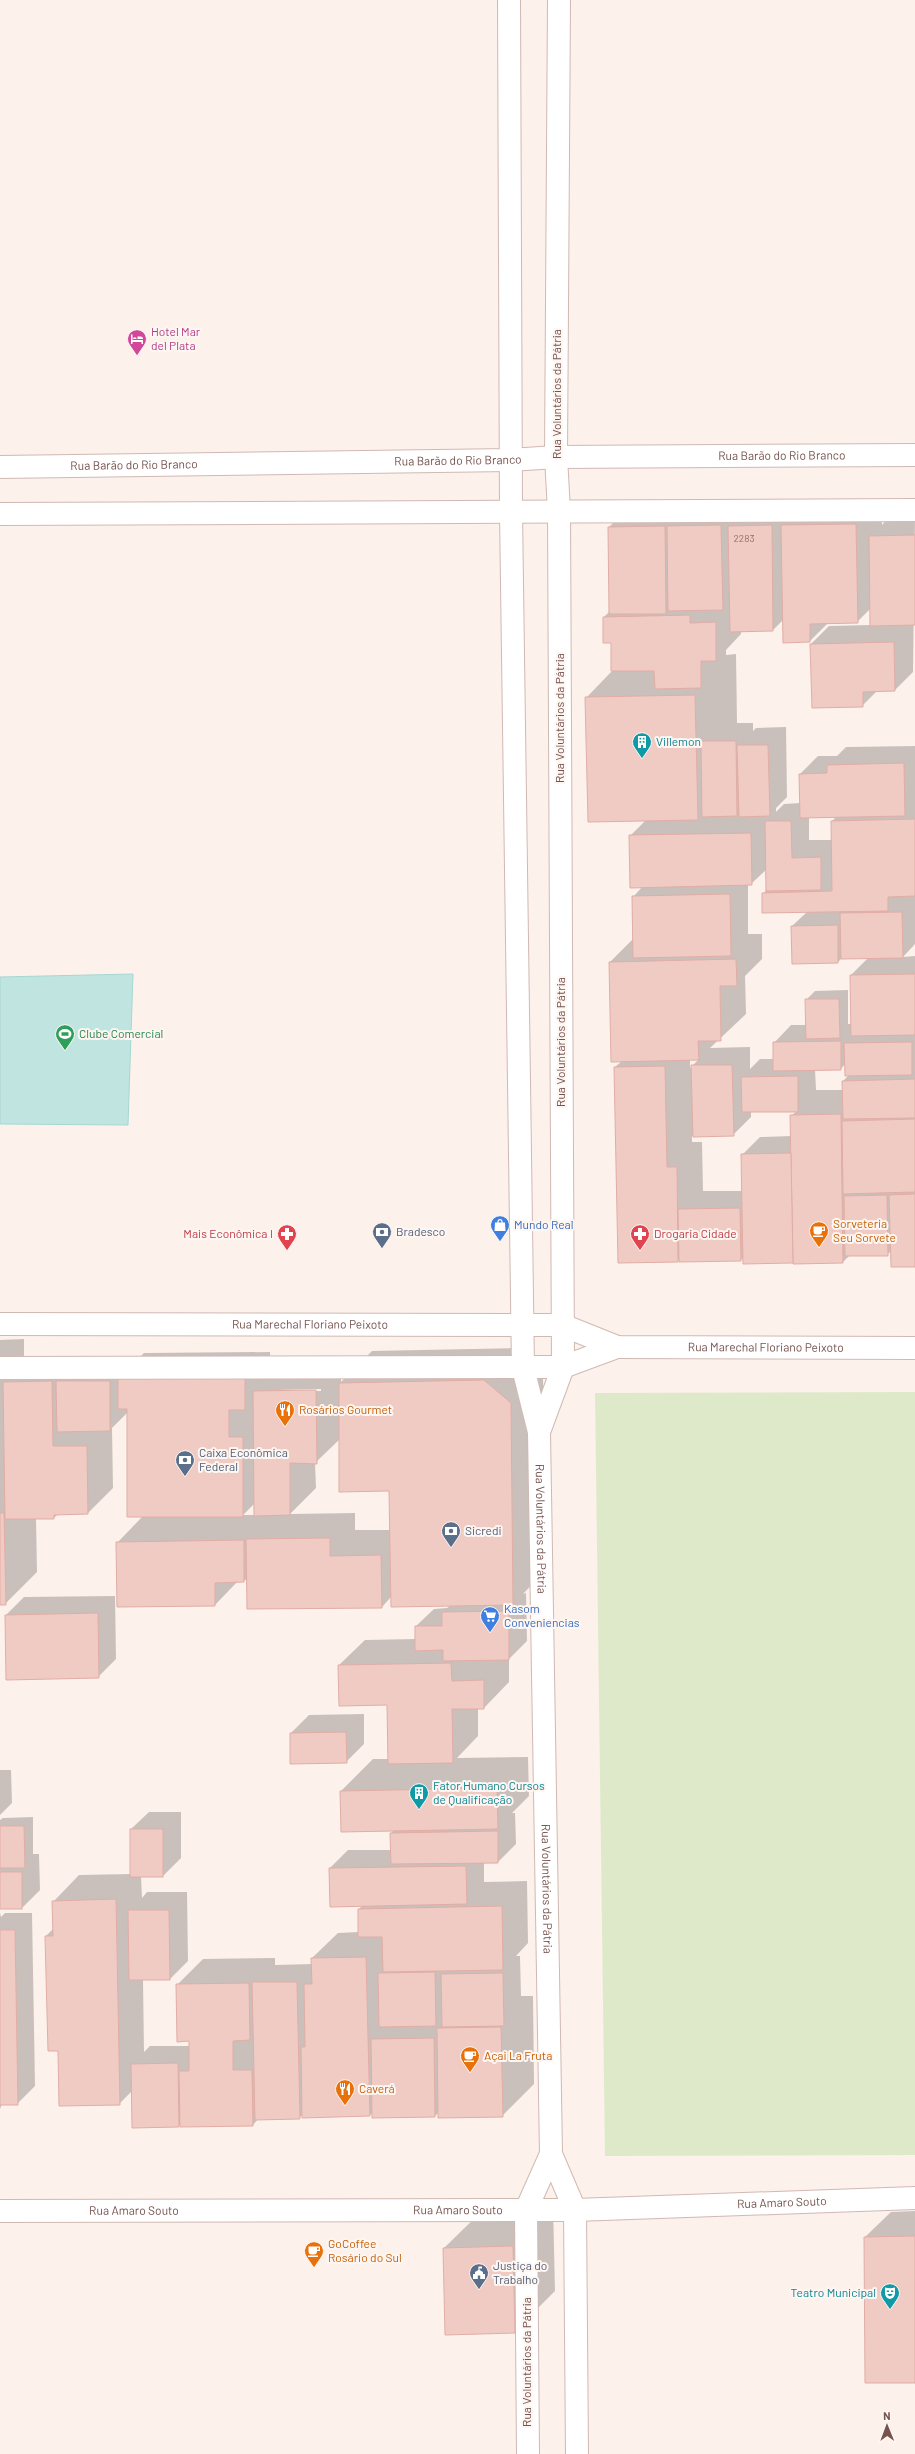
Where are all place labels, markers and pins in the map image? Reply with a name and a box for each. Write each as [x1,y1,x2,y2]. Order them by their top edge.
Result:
place label: Hotel Mar del Plata [151,324,201,352]
hotel icon: Hotel Mar del Plata [126,328,148,356]
building icon: Villemon [631,731,653,759]
place label: Villemon [656,734,701,748]
sports icon: Clube Comercial [54,1023,76,1051]
place label: Clube Comercial [79,1026,163,1040]
shop icon: Mundo Real [489,1214,511,1242]
place label: Sorveteria Seu Sorvete [833,1216,896,1244]
place label: Mundo Real [514,1217,573,1231]
cafe icon: Sorveteria Seu Sorvete [808,1220,830,1248]
bank icon: Bradesco [371,1221,393,1249]
pharmacy icon: Mais Econômica I [276,1223,298,1251]
pharmacy icon: Drogaria Cidade [629,1223,651,1251]
place label: Bradesco [396,1224,445,1238]
place label: Mais Econômica I [183,1226,273,1240]
place label: Drogaria Cidade [654,1226,737,1240]
restaurant icon: Rosários Gourmet [274,1399,296,1427]
place label: Rosários Gourmet [299,1402,392,1416]
place label: Caixa Econômica Federal [199,1445,288,1473]
bank icon: Caixa Econômica Federal [174,1449,196,1477]
bank icon: Sicredi [440,1520,462,1548]
place label: Sicredi [465,1523,502,1537]
place label: Kasom Conveniencias [504,1601,580,1629]
supermarket icon: Kasom Conveniencias [479,1605,501,1633]
place label: Fator Humano Cursos de Qualificação [433,1778,545,1806]
building icon: Fator Humano Cursos de Qualificação [408,1782,430,1810]
cafe icon: Açai La Fruta [459,2045,481,2073]
place label: Açai La Fruta [484,2048,552,2062]
restaurant icon: Caverá [334,2078,356,2106]
place label: Caverá [359,2081,395,2095]
place label: GoCoffee Rosário do Sul [328,2236,402,2264]
cafe icon: GoCoffee Rosário do Sul [303,2240,325,2268]
place label: Justiça do Trabalho [493,2258,547,2286]
public building icon: Justiça do Trabalho [468,2262,490,2290]
theatre icon: Teatro Municipal [879,2282,901,2310]
place label: Teatro Municipal [791,2285,876,2299]

